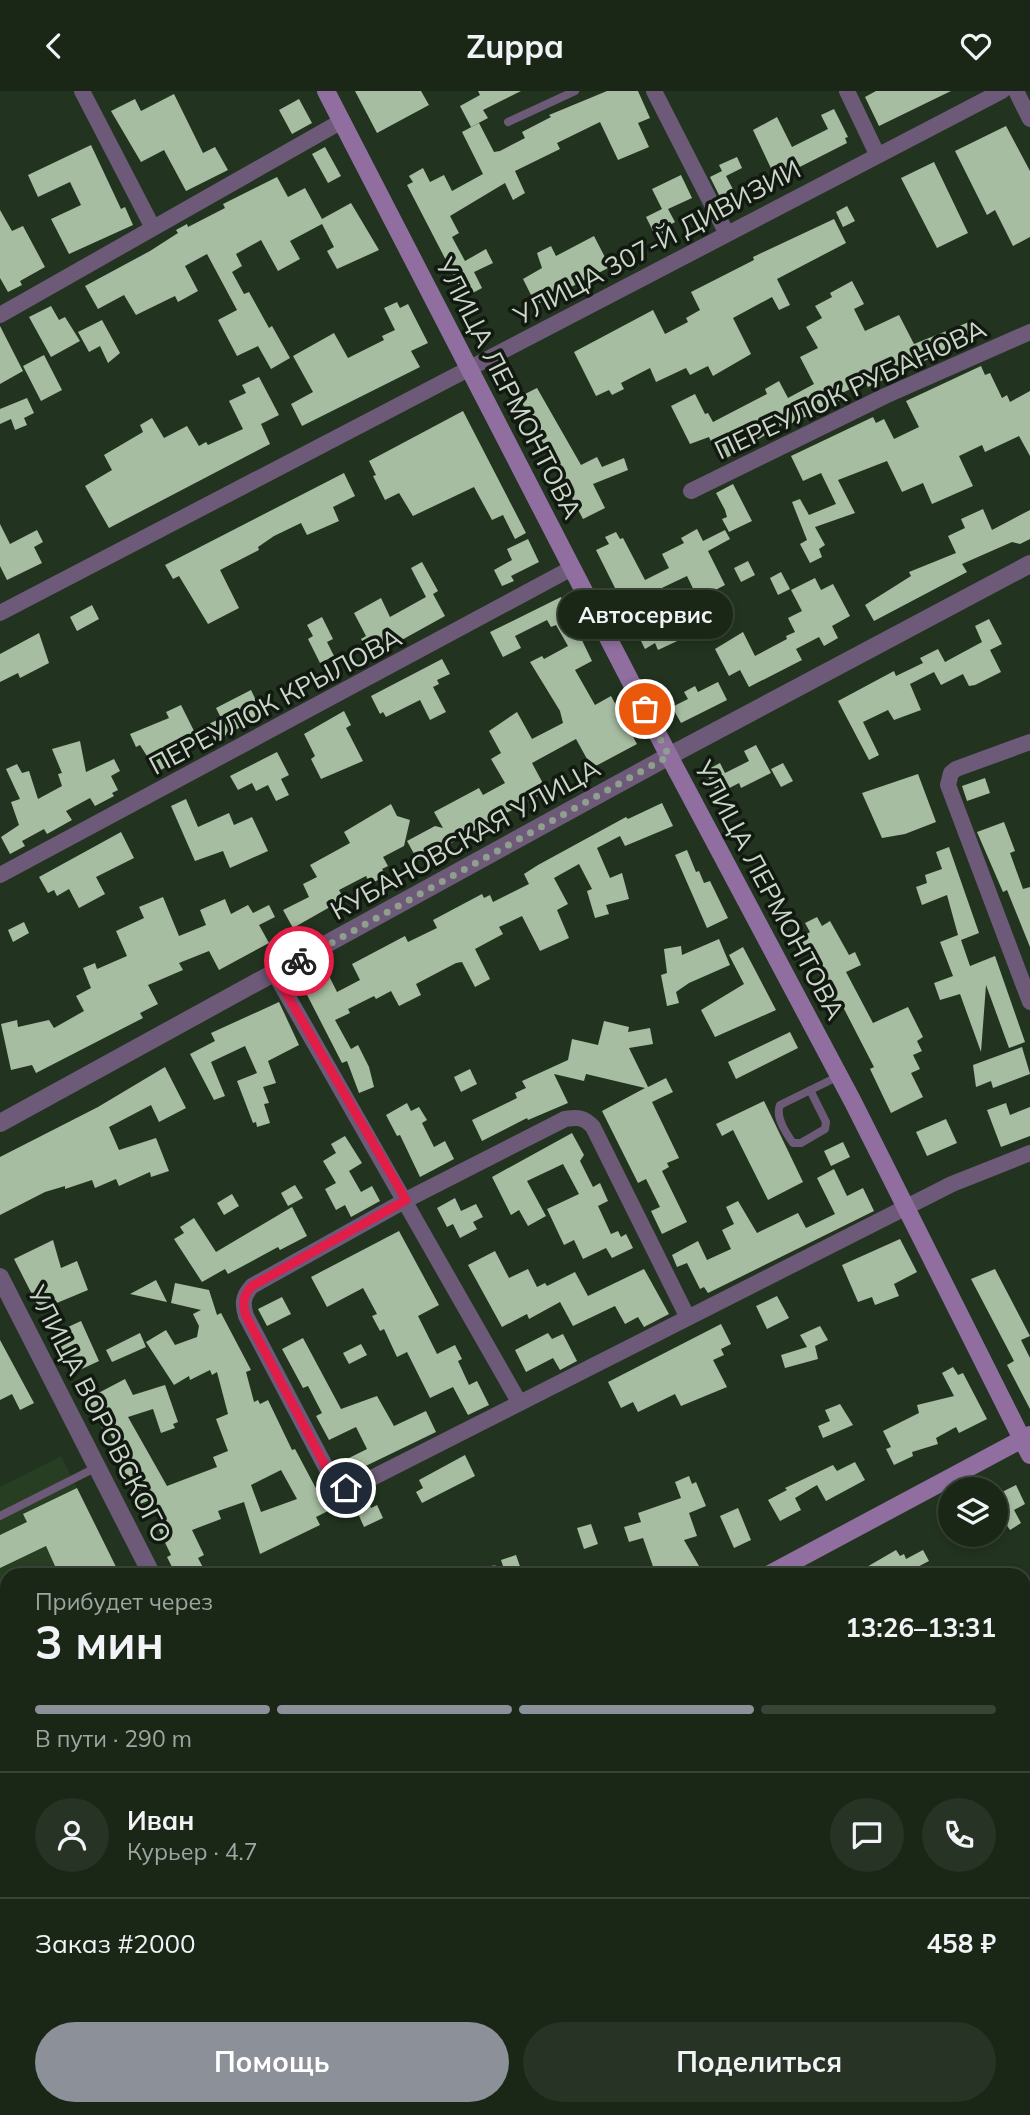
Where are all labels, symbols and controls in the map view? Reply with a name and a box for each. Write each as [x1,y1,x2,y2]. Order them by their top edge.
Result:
text: Zuppa [466,26,564,66]
icon: back [35,27,73,65]
icon: heart [957,27,995,65]
street label: УЛИЦА 307-Й ДИВИЗИИ [507,152,806,332]
street label: УЛИЦА ЛЕРМОНТОВА [428,251,589,524]
street label: ПЕРЕУЛОК РУБАНОВА [709,312,991,466]
callout: Автосервис [558,590,732,639]
text: Автосервис [578,600,713,629]
street label: ПЕРЕУЛОК КРЫЛОВА [143,620,407,782]
pin [615,679,675,739]
icon: bag [626,690,664,728]
street label: КУБАНОВСКАЯ УЛИЦА [324,751,606,927]
street label: УЛИЦА ЛЕРМОНТОВА [687,754,852,1025]
courier [264,926,334,996]
icon: bike [280,942,318,980]
street label: УЛИЦА ВОРОВСКОГО [20,1279,179,1548]
pin [316,1458,376,1518]
icon: home [327,1469,365,1507]
map controls [938,1477,1008,1547]
button: layers [938,1477,1008,1547]
text: Прибудет через [35,1587,213,1616]
text: 13:26–13:31 [845,1611,996,1644]
text: 3 мин [35,1613,164,1671]
text: В пути · 290 m [35,1724,192,1753]
button: person [35,1798,109,1872]
button: chat [830,1798,904,1872]
button: phone [922,1798,996,1872]
text: Иван [127,1804,194,1837]
text: Курьер · 4.7 [127,1837,258,1866]
text: Заказ #2000 [35,1927,196,1960]
text: 458 ₽ [926,1927,996,1960]
button: Помощь [35,2022,509,2102]
button: Поделиться [523,2022,996,2102]

